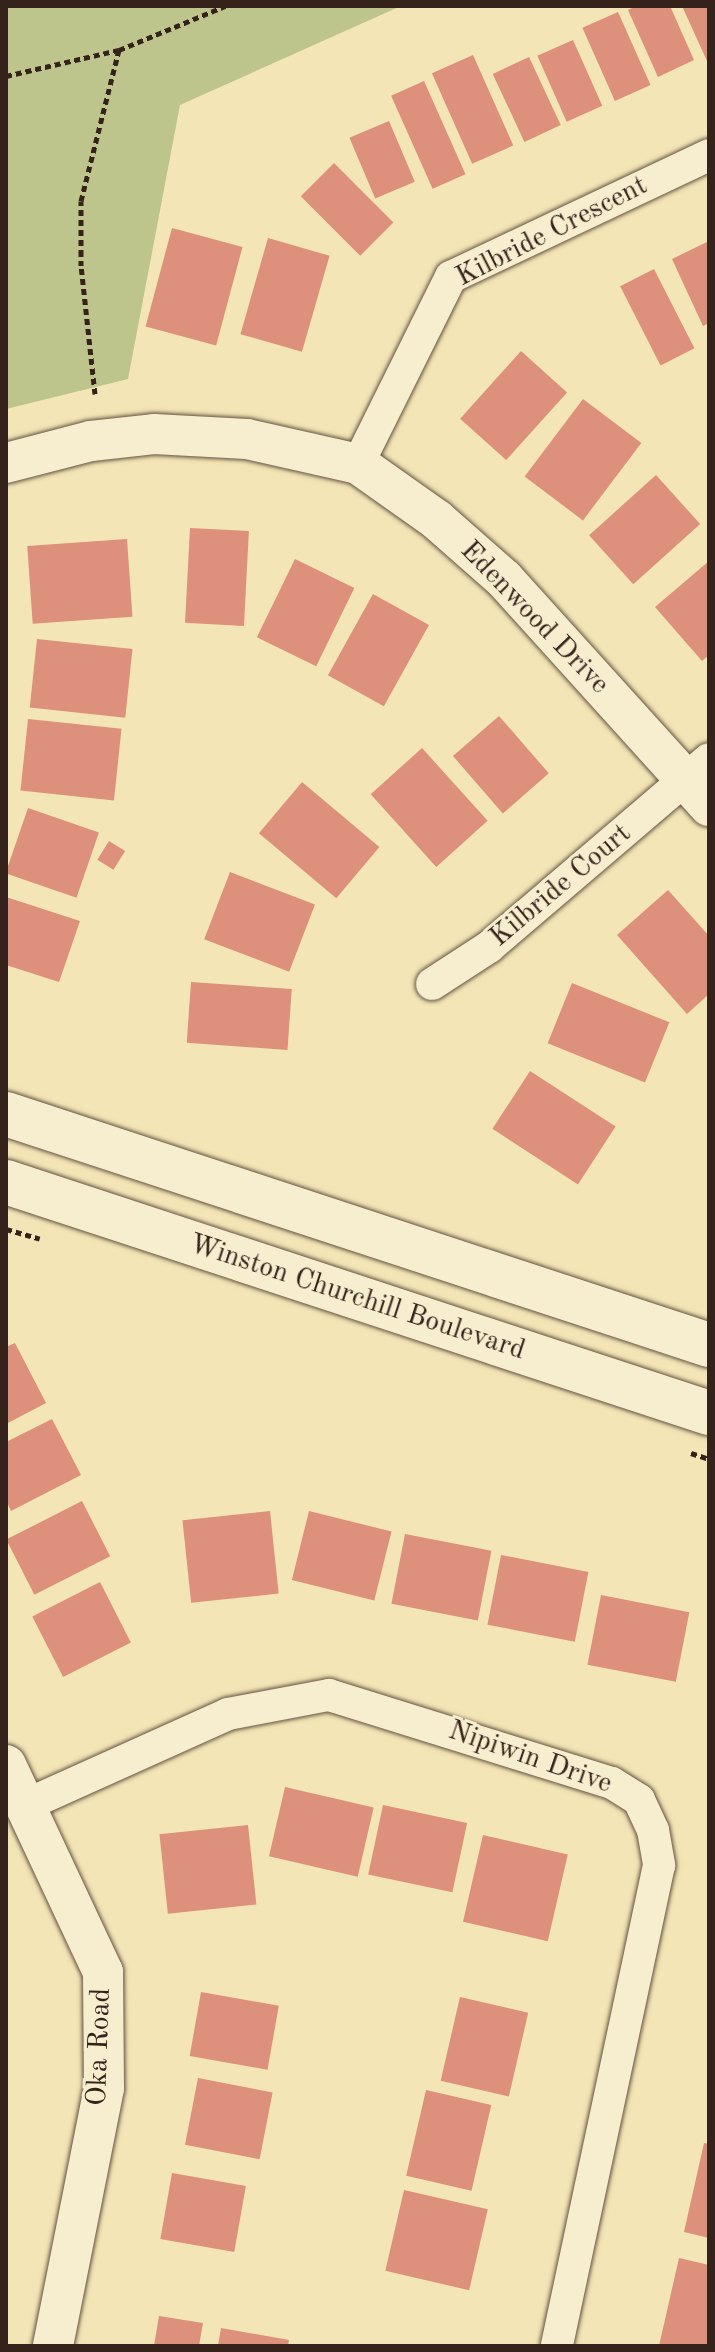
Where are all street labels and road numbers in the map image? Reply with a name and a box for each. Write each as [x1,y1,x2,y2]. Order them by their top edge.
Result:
street label: Kilbride Crescent [451,169,653,295]
street label: Edenwood Drive [453,534,615,702]
street label: Kilbride Court [484,817,638,955]
street label: Winston Churchill Boulevard [185,1228,529,1368]
street label: Nipiwin Drive [444,1714,616,1802]
street label: Oka Road [81,1987,119,2107]

